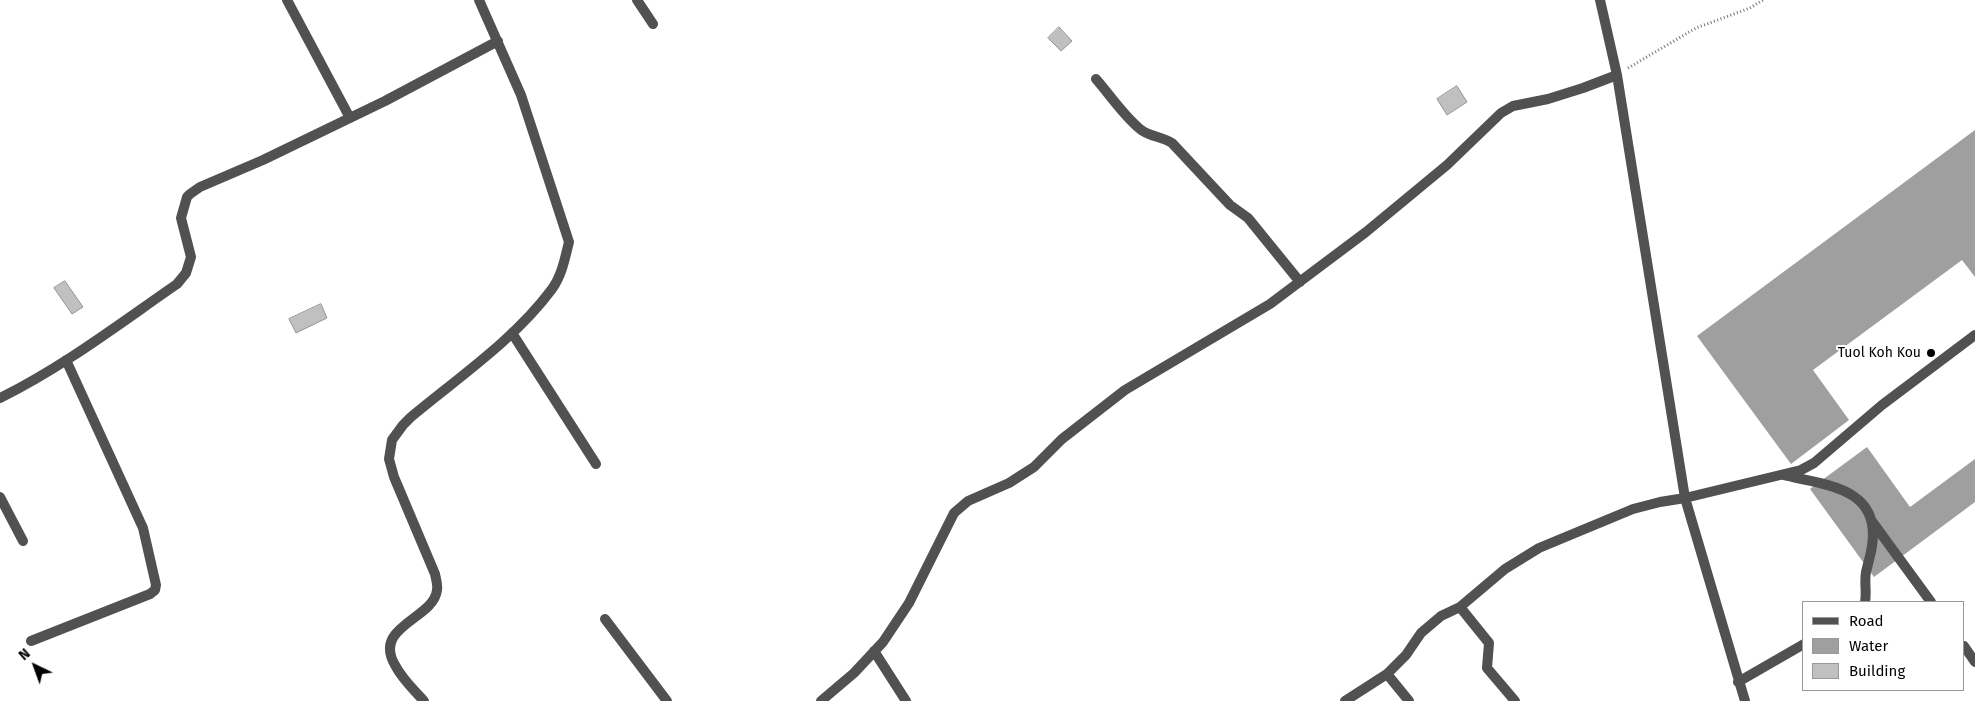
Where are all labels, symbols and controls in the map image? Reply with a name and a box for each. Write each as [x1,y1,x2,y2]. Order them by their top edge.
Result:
place label: Tuol Koh Kou [1838,345,1921,361]
marker: Tuol Koh Kou [1925,347,1937,359]
legend [1802,601,1965,691]
text: Road [1849,612,1884,630]
text: Water [1849,637,1888,655]
north arrow [10,641,60,691]
text: N [15,645,34,664]
text: Building [1849,662,1905,680]

